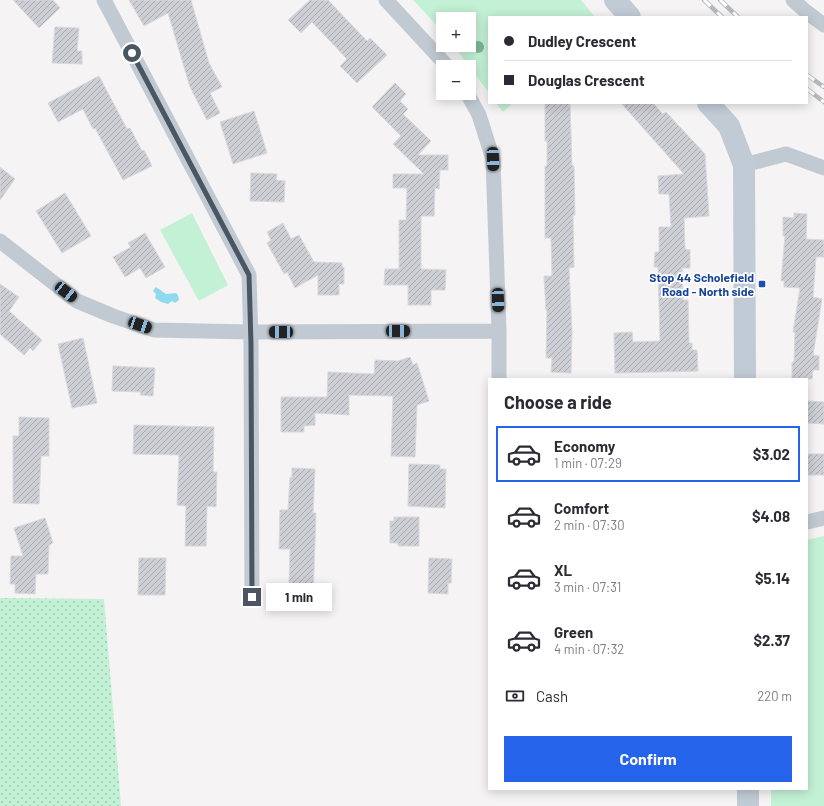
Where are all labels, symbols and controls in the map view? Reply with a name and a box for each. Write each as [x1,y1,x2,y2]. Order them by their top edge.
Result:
map controls [436,12,476,100]
button: + [436,12,476,52]
text: Dudley Crescent [528,32,636,50]
route start [123,44,141,62]
button: − [436,60,476,100]
text: Douglas Crescent [528,71,645,89]
car [487,147,499,171]
place label: Stop 44 Scholefield Road - North side [649,270,754,298]
marker: Stop 44 Scholefield Road - North side [757,279,767,289]
car [53,280,79,304]
car [492,288,504,312]
car [127,315,153,335]
car [386,325,410,337]
car [269,326,293,338]
text: Choose a ride [504,391,612,413]
icon: car [506,436,542,472]
text: Economy [554,437,615,455]
text: $3.02 [753,445,790,463]
text: 1 min · 07:29 [554,455,622,471]
icon: car [506,498,542,534]
text: Comfort [554,499,609,517]
text: $4.08 [752,507,790,525]
text: 2 min · 07:30 [554,517,625,533]
icon: car [506,560,542,596]
text: XL [554,561,572,579]
text: $5.14 [755,569,790,587]
text: 3 min · 07:31 [554,579,621,595]
callout: 1 min [266,583,332,611]
route end [243,588,261,606]
text: 1 min [285,589,313,605]
icon: car [506,622,542,658]
text: Green [554,623,593,641]
text: $2.37 [753,631,790,649]
text: 4 min · 07:32 [554,641,624,657]
icon: cash [504,685,526,707]
text: Cash [536,687,568,705]
text: 220 m [757,688,792,704]
button: Confirm [504,736,792,782]

